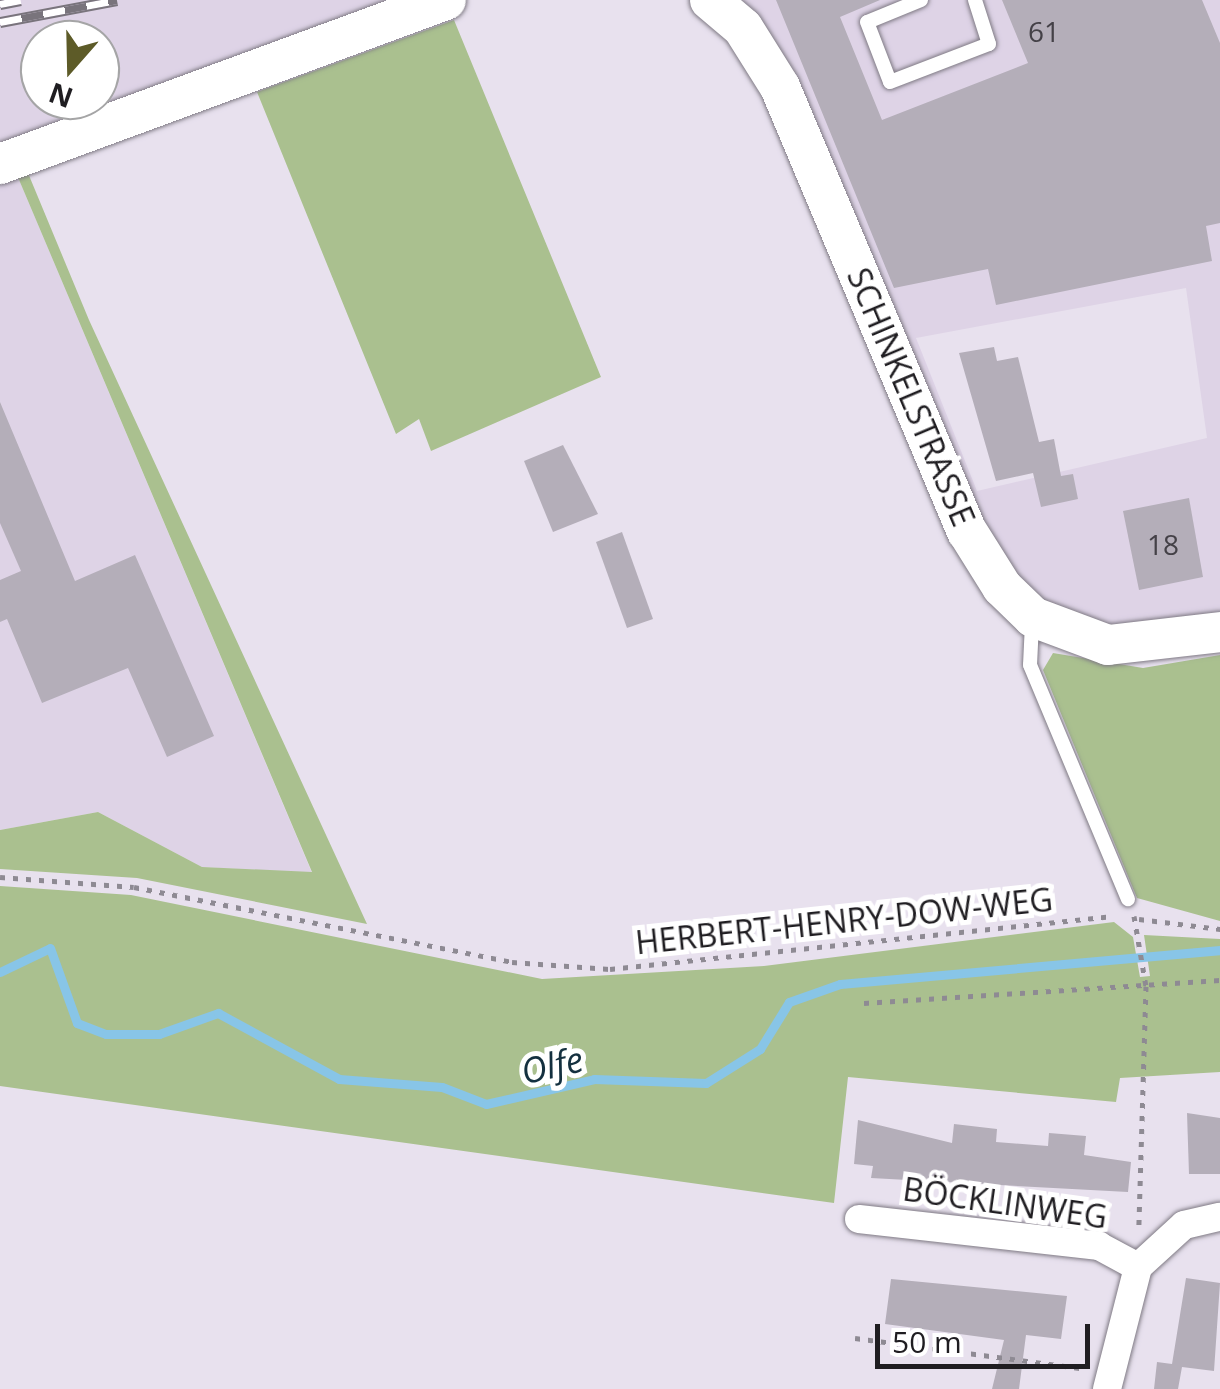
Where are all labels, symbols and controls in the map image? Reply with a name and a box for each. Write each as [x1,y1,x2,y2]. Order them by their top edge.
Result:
house number: 61 [1028,14,1060,48]
north arrow [20,20,120,120]
text: N [43,75,78,118]
street label: SCHINKELSTRASSE [839,262,983,532]
house number: 18 [1147,527,1179,561]
street label: HERBERT-HENRY-DOW-WEG [634,880,1054,962]
water label: Olfe [517,1038,587,1092]
street label: BÖCKLINWEG [901,1170,1109,1236]
scale bar [880,1304,1095,1366]
text: 50 m [892,1321,962,1362]

